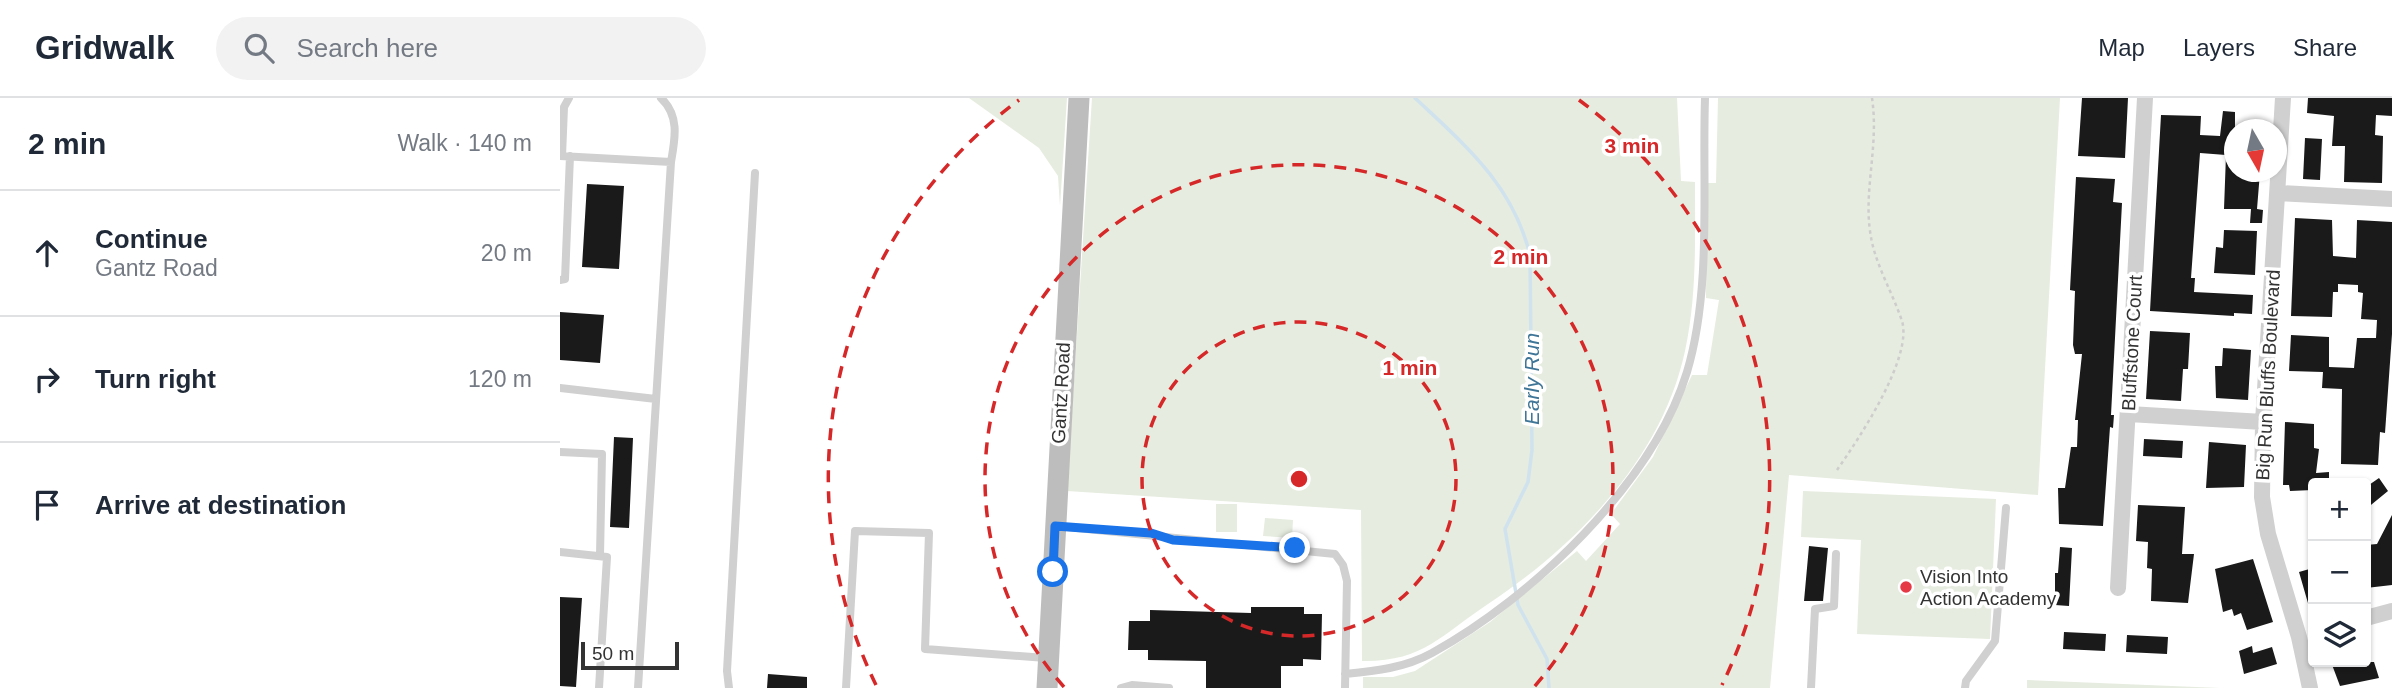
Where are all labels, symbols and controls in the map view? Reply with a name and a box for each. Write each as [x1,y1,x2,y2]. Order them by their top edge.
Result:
search box [216,17,706,80]
text: Gridwalk [35,29,174,66]
icon: search [240,29,278,67]
text: Search here [296,33,438,63]
text: Map [2098,34,2145,61]
text: Layers [2183,34,2255,61]
text: Share [2293,34,2357,61]
north arrow [2224,119,2287,182]
text: 2 min [28,127,106,160]
text: Walk · 140 m [397,130,532,156]
text: 3 min [1605,134,1659,157]
text: Continue [95,224,208,254]
icon: ahead [28,234,66,272]
text: 20 m [481,240,532,266]
text: 2 min [1494,245,1548,268]
text: Gantz Road [95,255,218,281]
street label: Big Run Bluffs Boulevard [2252,269,2284,481]
street label: Bluffstone Court [2118,274,2146,411]
water label: Early Run [1520,333,1543,425]
street label: Gantz Road [1048,342,1074,444]
text: 1 min [1383,356,1437,379]
icon: right [28,360,66,398]
text: Turn right [95,364,216,394]
text: 120 m [468,366,532,392]
centre of rings [1287,467,1311,491]
map controls [2308,478,2371,667]
button: + [2308,478,2371,541]
icon: arrive [28,486,66,524]
text: Arrive at destination [95,490,346,520]
route end [1279,532,1310,563]
button: − [2308,541,2371,604]
route start [1037,556,1068,587]
place label: Vision Into Action Academy [1920,566,2057,609]
marker: Vision Into Action Academy [1898,579,1914,595]
button: layers [2308,604,2371,667]
scale bar [581,639,679,671]
text: 50 m [592,643,634,664]

